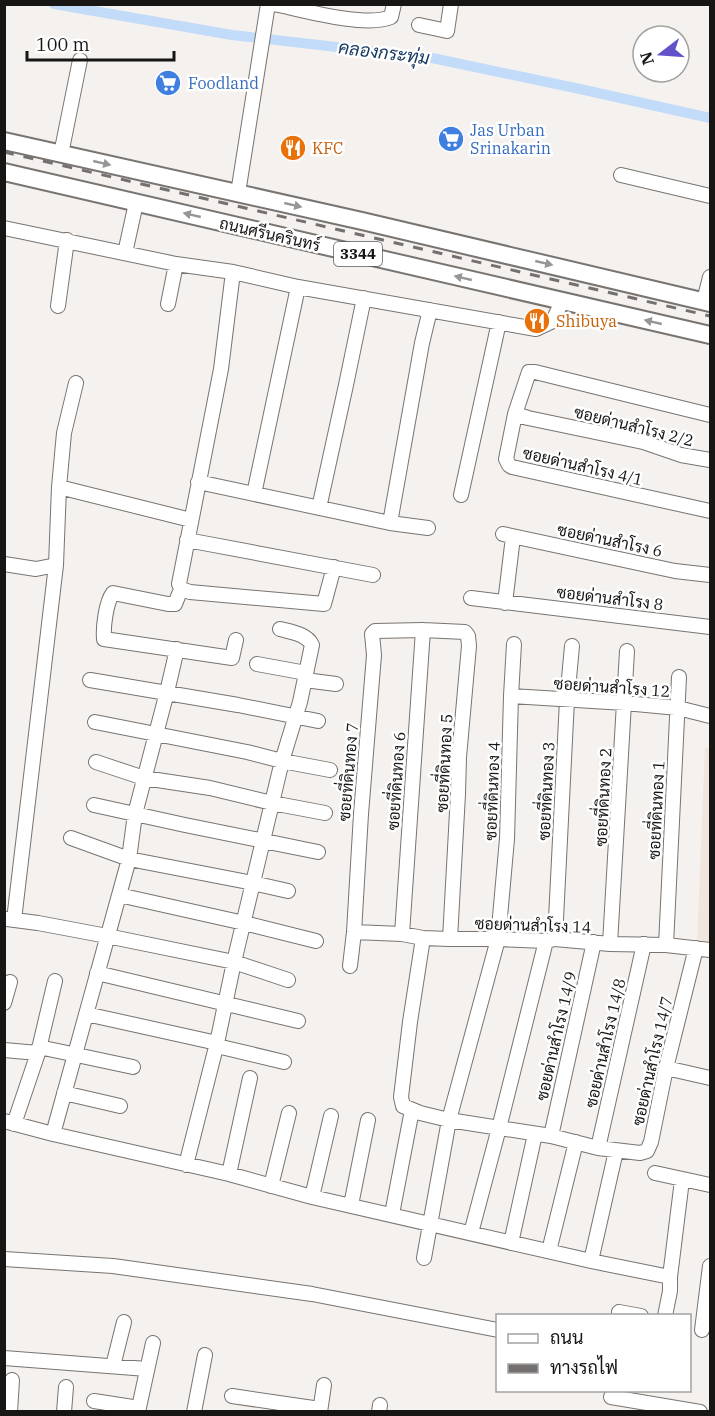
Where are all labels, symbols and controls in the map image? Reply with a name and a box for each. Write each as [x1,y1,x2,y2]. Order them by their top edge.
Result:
scale bar [27,24,174,62]
north arrow [631,24,691,84]
text: 100 m [36,33,90,56]
water label: คลองกระทุ่ม [337,36,431,70]
text: N [635,49,658,67]
supermarket icon: Foodland [153,68,183,98]
place label: Foodland [188,73,259,93]
place label: Jas Urban Srinakarin [470,120,551,158]
supermarket icon: Jas Urban Srinakarin [436,124,466,154]
restaurant icon: KFC [278,133,308,163]
place label: KFC [312,138,343,158]
one-way arrow [93,159,112,169]
one-way arrow [284,201,302,211]
one-way arrow [182,210,201,220]
street label: ถนนศรีนครินทร์ [218,211,323,255]
road number: 3344 [334,242,382,266]
one-way arrow [535,259,553,269]
one-way arrow [454,273,473,282]
restaurant icon: Shibuya [522,306,552,336]
place label: Shibuya [556,311,617,331]
one-way arrow [644,317,663,326]
street label: ซอยด่านสำโรง 2/2 [572,400,696,451]
street label: ซอยด่านสำโรง 4/1 [521,441,645,490]
street label: ซอยด่านสำโรง 6 [555,518,665,561]
street label: ซอยด่านสำโรง 8 [556,581,665,614]
street label: ซอยด่านสำโรง 12 [553,672,671,701]
street label: ซอยที่ดินทอง 5 [427,713,457,813]
street label: ซอยที่ดินทอง 7 [330,721,362,822]
street label: ซอยที่ดินทอง 6 [379,731,409,831]
street label: ซอยที่ดินทอง 4 [476,741,504,841]
street label: ซอยที่ดินทอง 3 [529,741,559,841]
street label: ซอยที่ดินทอง 2 [586,747,616,847]
street label: ซอยที่ดินทอง 1 [639,760,669,860]
street label: ซอยด่านสำโรง 14 [474,912,592,937]
street label: ซอยด่านสำโรง 14/9 [530,969,581,1103]
street label: ซอยด่านสำโรง 14/8 [579,976,630,1110]
street label: ซอยด่านสำโรง 14/7 [626,994,677,1128]
legend [496,1314,691,1392]
text: ถนน [550,1326,583,1349]
text: ทางรถไฟ [550,1355,618,1379]

